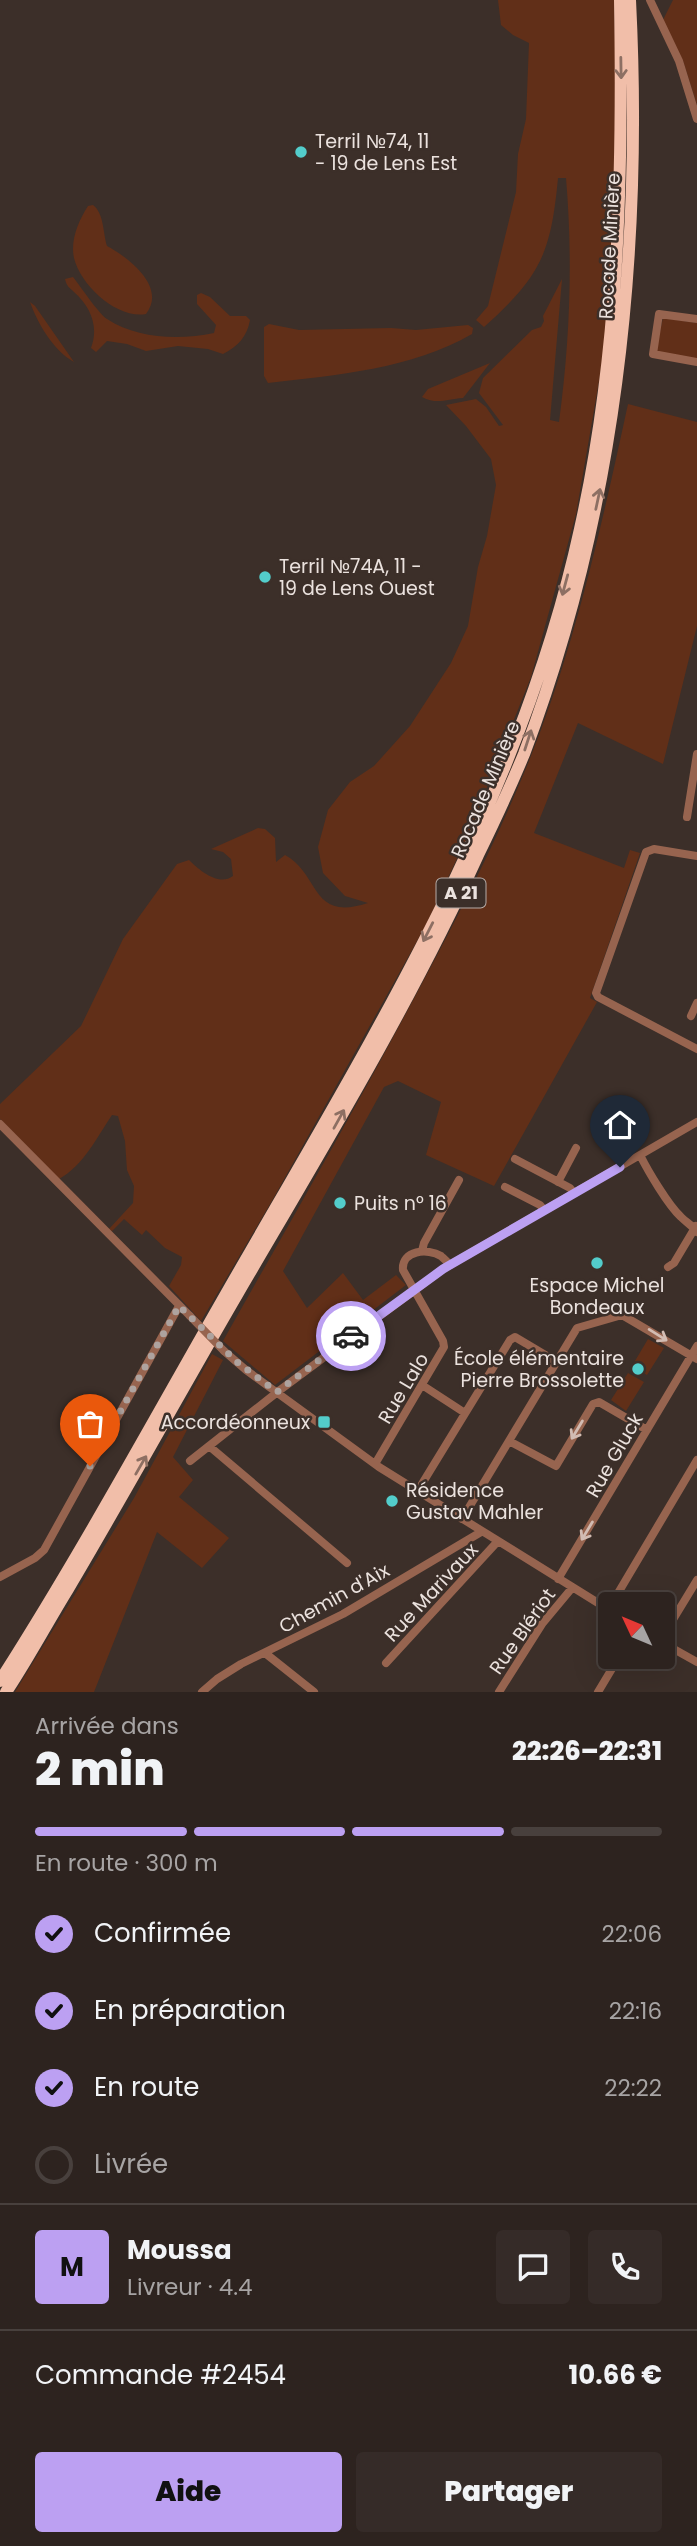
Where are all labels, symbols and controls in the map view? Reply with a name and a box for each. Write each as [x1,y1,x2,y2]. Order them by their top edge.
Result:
one-way arrow [614,56,628,79]
place label: Terril №74, 11 - 19 de Lens Est [315,128,457,177]
marker: Terril №74, 11 - 19 de Lens Est [293,144,309,160]
street label: Rocade Minière [592,172,627,320]
one-way arrow [592,488,606,511]
place label: Terril №74A, 11 - 19 de Lens Ouest [279,553,435,602]
marker: Terril №74A, 11 - 19 de Lens Ouest [257,569,273,585]
one-way arrow [558,574,571,596]
street label: Rocade Minière [444,717,526,862]
one-way arrow [523,730,535,752]
road number: A 21 [436,878,486,908]
one-way arrow [421,922,435,942]
pin [590,1095,650,1167]
icon: home [601,1106,639,1144]
one-way arrow [332,1109,346,1129]
place label: Puits n° 16 [354,1190,447,1217]
marker: Puits n° 16 [332,1195,348,1211]
marker: Espace Michel Bondeaux [589,1255,605,1271]
place label: Espace Michel Bondeaux [530,1272,664,1321]
courier [316,1301,386,1371]
icon: car [332,1317,370,1355]
one-way arrow [647,1329,667,1343]
place label: École élémentaire Pierre Brossolette [454,1345,624,1394]
street label: Rue Lalo [372,1348,435,1429]
marker: École élémentaire Pierre Brossolette [630,1361,646,1377]
pin [60,1394,120,1466]
icon: bag [71,1405,109,1443]
street label: Rue Gluck [579,1408,650,1502]
place label: Accordéonneux [161,1409,310,1436]
marker: Accordéonneux [316,1414,332,1430]
one-way arrow [570,1420,584,1440]
one-way arrow [135,1456,149,1476]
place label: Résidence Gustav Mahler [406,1477,543,1526]
marker: Résidence Gustav Mahler [384,1493,400,1509]
one-way arrow [580,1521,594,1541]
street label: Rue Marivaux [378,1537,484,1648]
street label: Chemin d'Aix [274,1557,394,1640]
street label: Rue Blériot [483,1583,562,1680]
north arrow [598,1592,676,1670]
map controls [598,1592,675,1669]
text: Arrivée dans [35,1710,179,1742]
text: 22:26–22:31 [512,1733,662,1769]
text: 2 min [35,1737,165,1801]
text: En route · 300 m [35,1847,218,1879]
icon: check [35,1915,73,1953]
text: Confirmée [94,1915,231,1951]
text: 22:06 [602,1918,662,1950]
icon: check [35,1992,73,2030]
text: En préparation [94,1992,286,2028]
text: 22:16 [609,1995,662,2027]
icon: check [35,2069,73,2107]
text: En route [94,2069,199,2105]
text: 22:22 [604,2072,662,2104]
text: Livrée [94,2146,168,2182]
button: chat [496,2230,570,2304]
button: phone [588,2230,662,2304]
text: Moussa [127,2232,232,2268]
text: M [60,2249,84,2285]
text: Livreur · 4.4 [127,2271,253,2303]
text: Commande #2454 [35,2357,286,2393]
text: 10.66 € [569,2357,662,2393]
button: Aide [35,2452,342,2532]
button: Partager [356,2452,662,2532]

